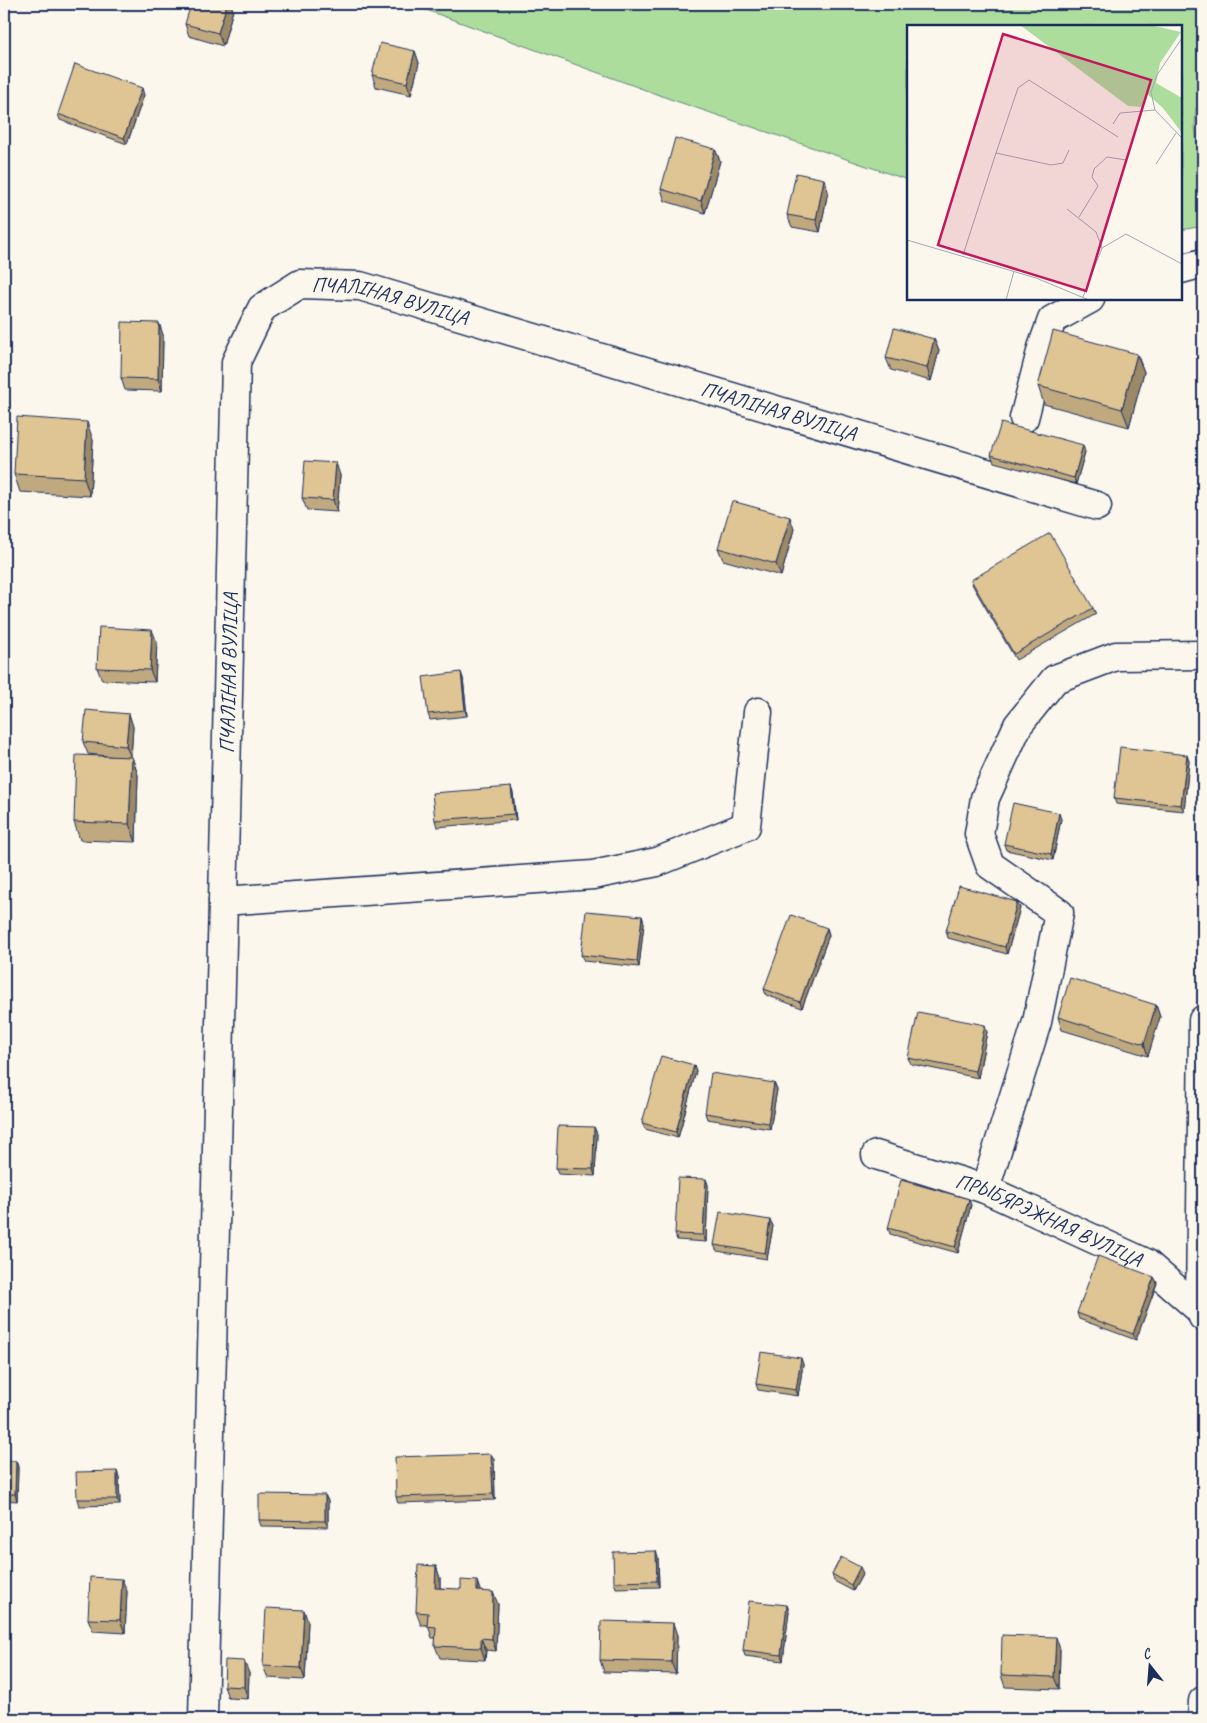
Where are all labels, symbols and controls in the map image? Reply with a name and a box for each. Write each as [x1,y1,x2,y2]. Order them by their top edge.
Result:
inset map [907,25,1182,300]
street label: ПЧАЛІНАЯ ВУЛІЦА [311,271,473,331]
street label: ПЧАЛІНАЯ ВУЛІЦА [698,376,861,447]
street label: ПЧАЛІНАЯ ВУЛІЦА [214,591,243,754]
street label: ПРЫБЯРЭЖНАЯ ВУЛІЦА [953,1168,1148,1273]
north arrow [1124,1640,1174,1690]
text: С [1141,1644,1154,1663]

